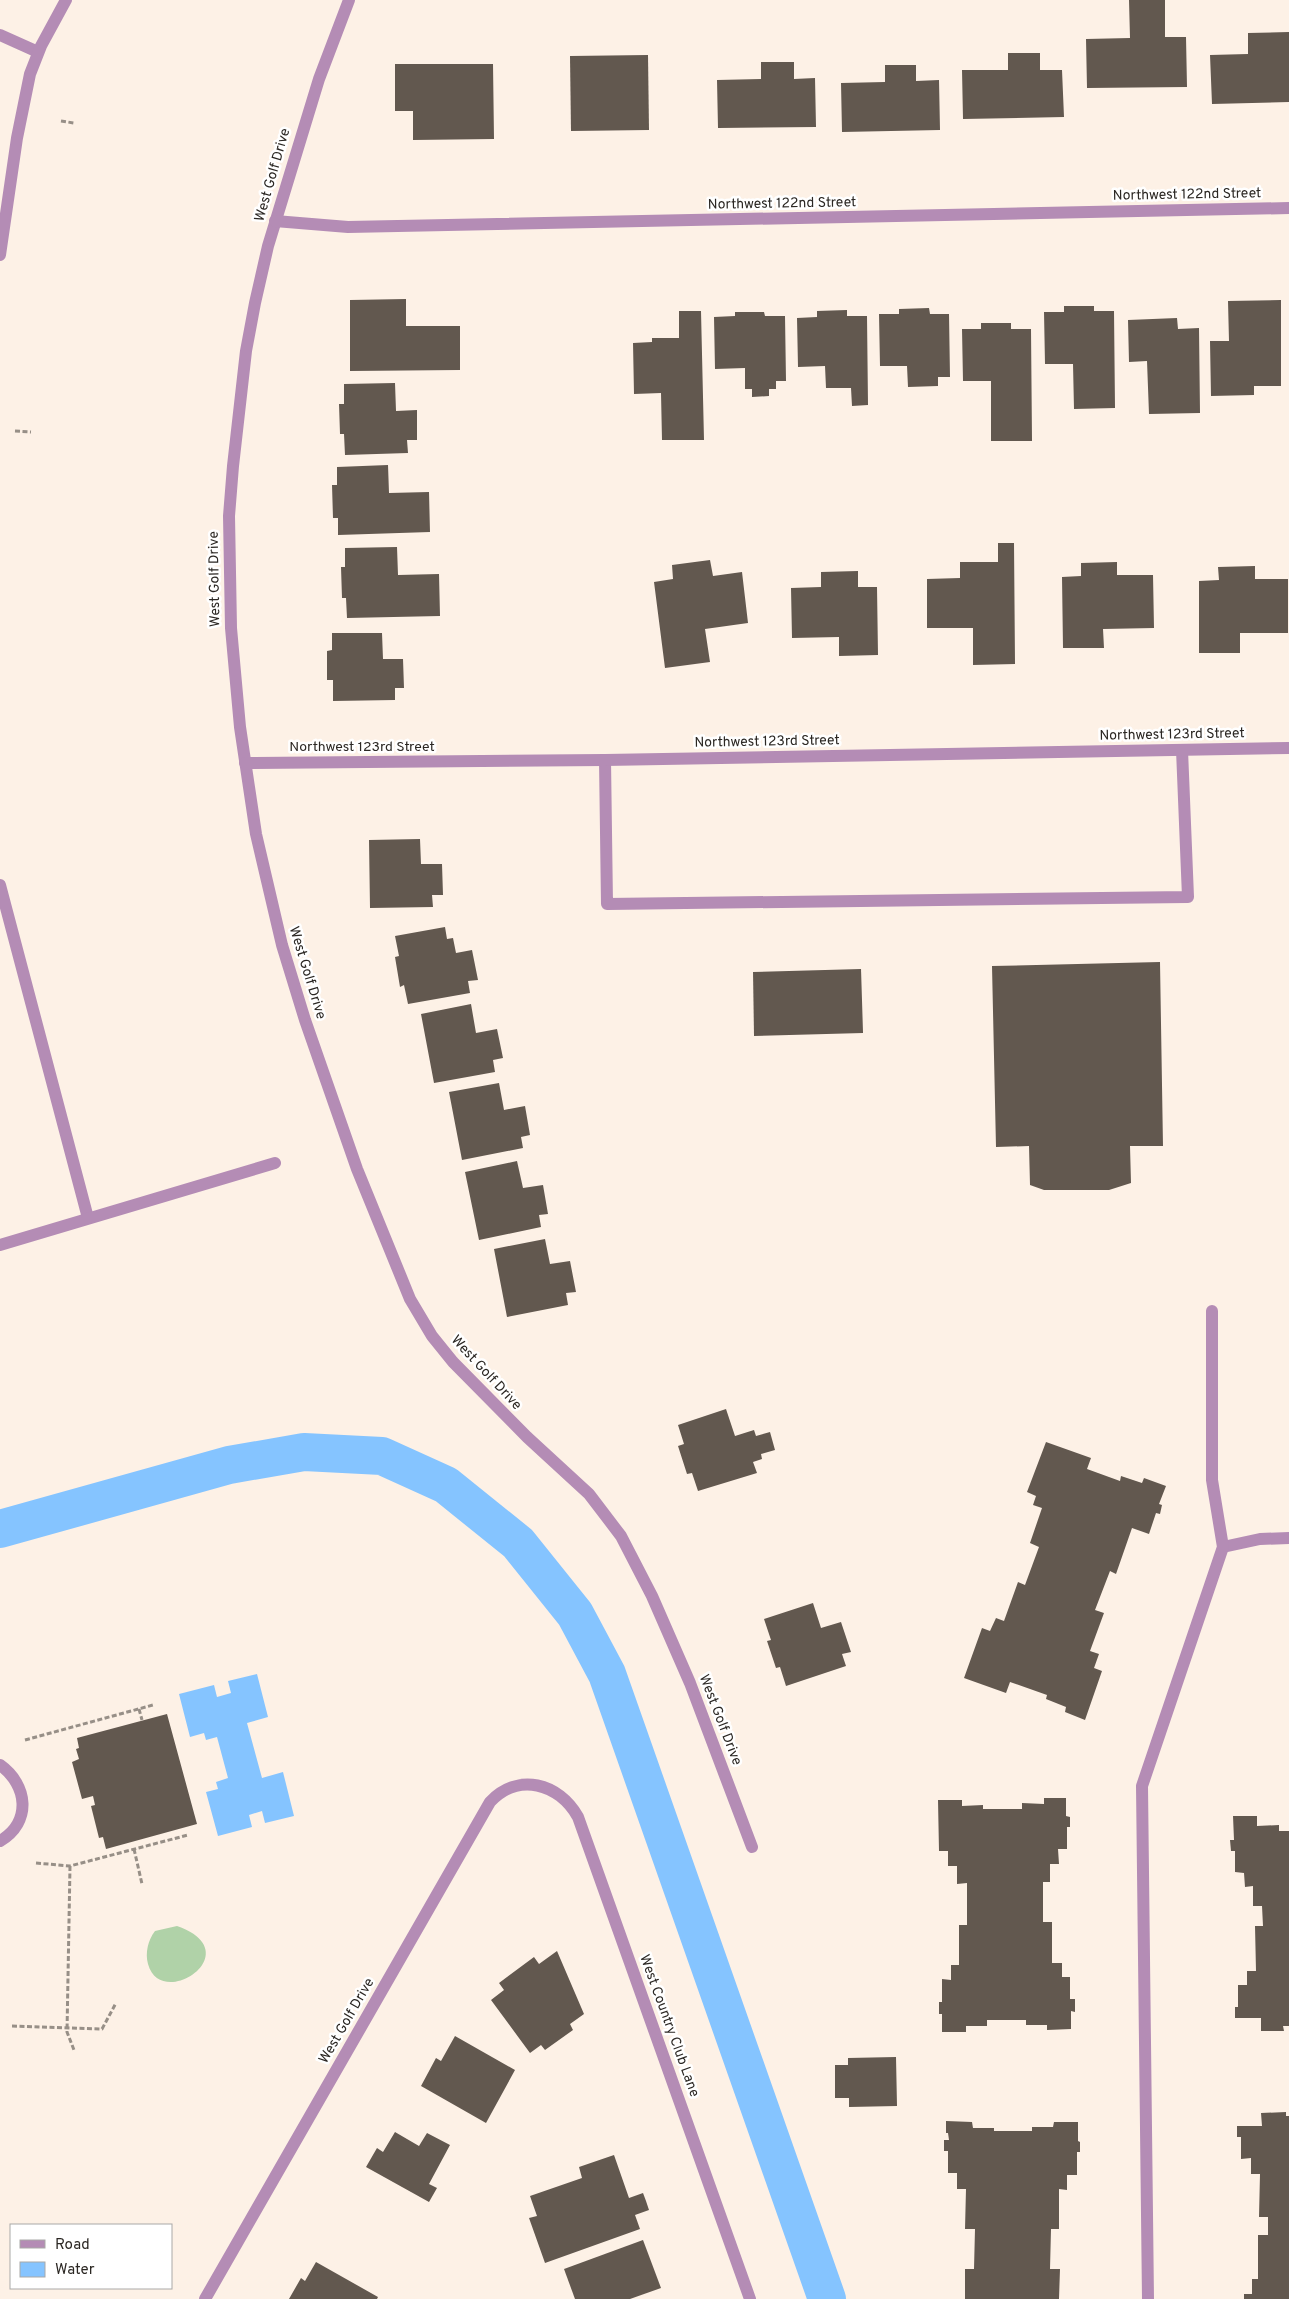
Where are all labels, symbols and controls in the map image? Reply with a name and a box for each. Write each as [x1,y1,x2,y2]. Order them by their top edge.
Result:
street label: West Golf Drive [252,126,294,224]
street label: Northwest 122nd Street [1113,185,1261,205]
street label: Northwest 122nd Street [708,194,856,214]
street label: West Golf Drive [206,531,224,627]
street label: Northwest 123rd Street [1099,725,1245,745]
street label: Northwest 123rd Street [694,732,840,752]
street label: Northwest 123rd Street [289,739,435,756]
street label: West Golf Drive [285,925,329,1021]
street label: West Golf Drive [447,1332,525,1414]
street label: West Golf Drive [695,1672,745,1768]
street label: West Country Club Lane [635,1953,703,2099]
street label: West Golf Drive [316,1975,378,2067]
legend [10,2224,172,2289]
text: Road [55,2236,90,2255]
text: Water [55,2261,95,2280]

